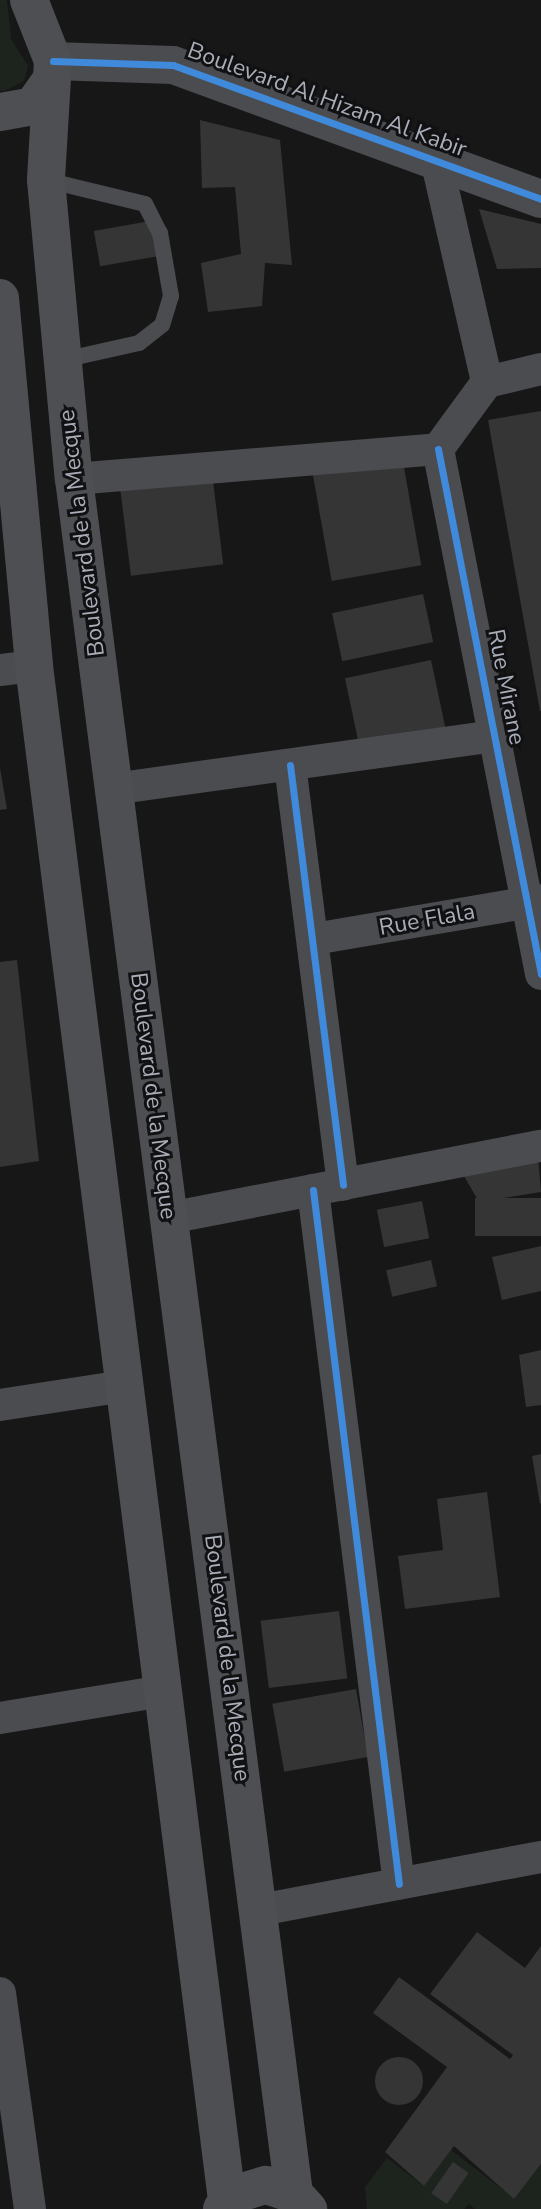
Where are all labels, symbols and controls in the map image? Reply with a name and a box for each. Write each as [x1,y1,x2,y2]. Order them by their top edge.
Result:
street label: Boulevard Al Hizam Al Kabir [184,37,470,163]
street label: Boulevard de la Mecque [53,408,111,658]
street label: Rue Mirane [481,627,531,747]
street label: Rue Flala [377,898,477,942]
street label: Boulevard de la Mecque [124,971,182,1221]
street label: Boulevard de la Mecque [198,1533,256,1783]

